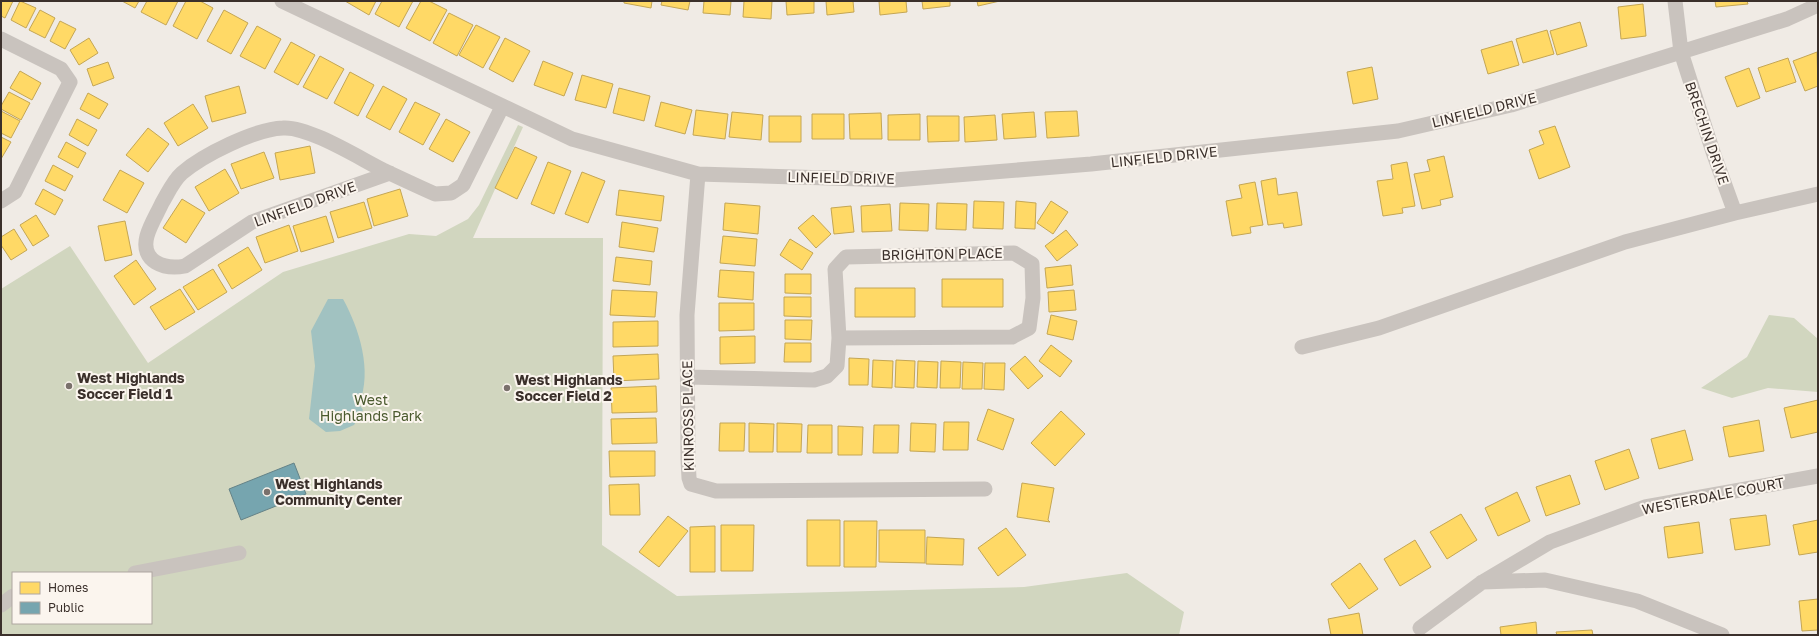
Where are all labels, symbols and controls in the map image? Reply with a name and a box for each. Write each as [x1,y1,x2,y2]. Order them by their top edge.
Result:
street label: BRECHIN DRIVE [1682,79,1733,187]
street label: LINFIELD DRIVE [1430,88,1538,131]
street label: LINFIELD DRIVE [1110,142,1218,171]
street label: LINFIELD DRIVE [787,168,895,187]
street label: LINFIELD DRIVE [252,177,358,230]
street label: BRIGHTON PLACE [881,244,1003,263]
street label: KINROSS PLACE [678,361,697,472]
place label: West Highlands Soccer Field 1 [77,369,185,402]
place label: West Highlands Soccer Field 2 [515,371,623,404]
marker: West Highlands Soccer Field 1 [64,381,74,391]
marker: West Highlands Soccer Field 2 [502,383,512,393]
park label: West Highlands Park [320,391,422,424]
street label: WESTERDALE COURT [1640,473,1786,518]
place label: West Highlands Community Center [275,475,403,508]
marker: West Highlands Community Center [262,487,272,497]
legend [12,572,152,624]
text: Homes [48,580,88,595]
text: Public [48,600,85,615]

